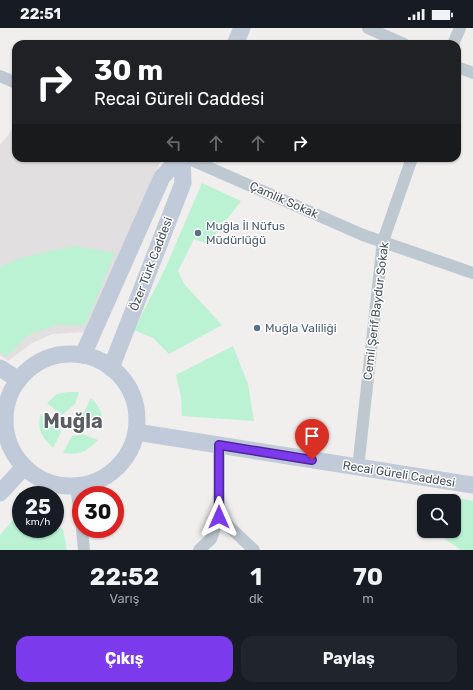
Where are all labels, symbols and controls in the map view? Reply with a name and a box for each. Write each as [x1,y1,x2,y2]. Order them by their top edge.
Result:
text: 22:51 [20,5,61,23]
text: 30 m [94,54,163,87]
icon: right [28,56,80,108]
text: Recai Güreli Caddesi [94,88,264,110]
icon: left [163,132,185,154]
icon: ahead [205,132,227,154]
icon: ahead [247,132,269,154]
icon: right [289,132,311,154]
street label: Çamlık Sokak [248,179,321,222]
street label: Özer Türk Caddesi [127,215,175,313]
place label: Muğla İl Nüfus Müdürlüğü [206,219,285,247]
marker: Muğla İl Nüfus Müdürlüğü [193,228,203,238]
street label: Cemil Şerif Baydur Sokak [361,240,392,381]
place label: Muğla Valiliği [265,321,337,335]
marker: Muğla Valiliği [252,323,262,333]
district label: Muğla [43,409,103,433]
pin [295,419,329,460]
icon: arrive [301,425,323,447]
street label: Recai Güreli Caddesi [342,458,456,490]
speed limit sign: 30 [72,486,124,538]
map controls [417,494,461,538]
button: search [417,494,461,538]
text: 25 [25,495,51,519]
position arrow [198,496,240,538]
text: km/h [26,516,50,528]
text: 22:52 [90,563,159,591]
text: 1 [250,563,262,591]
text: 70 [353,563,383,591]
text: Varış [110,591,139,606]
text: dk [249,591,263,606]
text: m [362,591,374,606]
button: Çıkış [16,636,233,682]
button: Paylaş [241,636,457,682]

